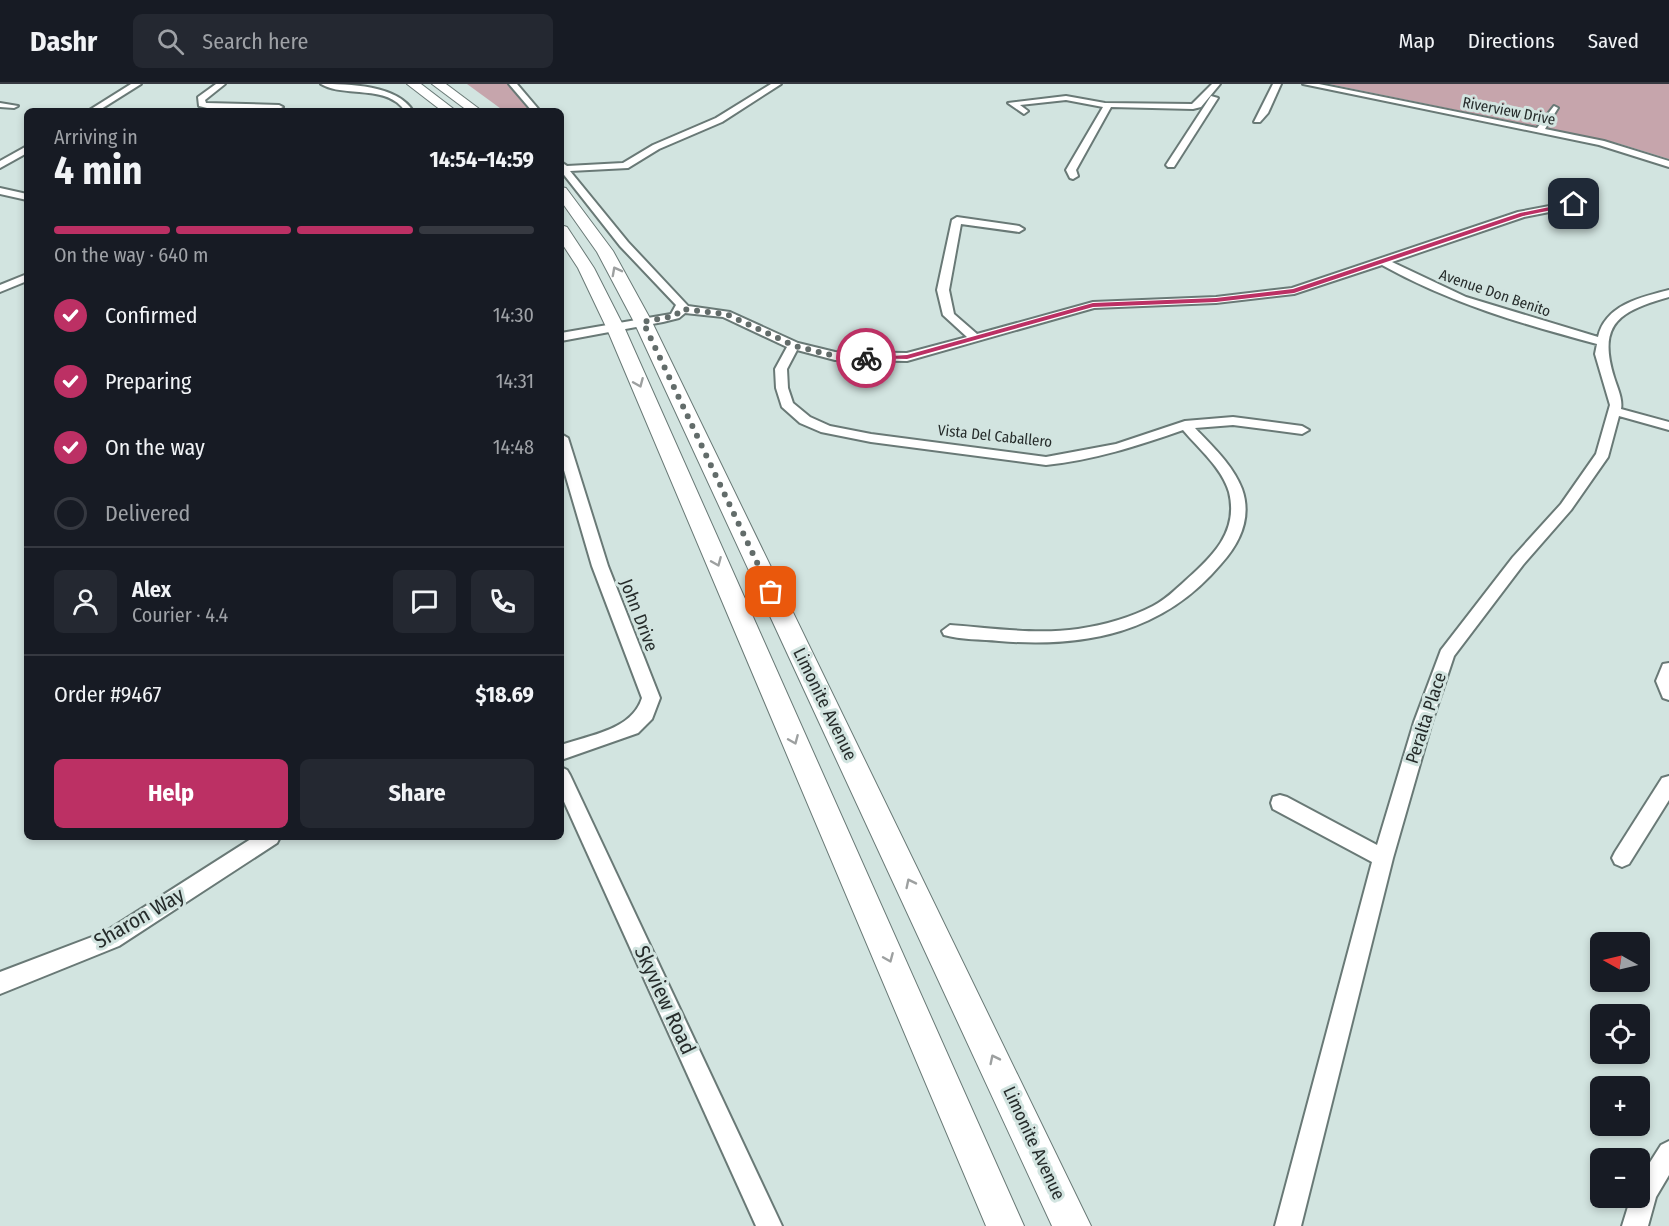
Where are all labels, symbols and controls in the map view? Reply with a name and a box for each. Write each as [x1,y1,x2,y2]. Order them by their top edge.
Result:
search box [133,14,553,68]
text: Dashr [30,25,97,58]
icon: search [154,25,187,58]
text: Search here [202,28,308,55]
text: Map [1398,28,1435,54]
text: Directions [1468,28,1555,54]
text: Saved [1588,28,1639,54]
street label: Riverview Drive [1461,93,1557,129]
text: Arriving in [54,125,138,149]
text: 14:54–14:59 [429,146,534,173]
text: 4 min [54,148,142,194]
pin [1548,178,1599,229]
icon: home [1557,187,1590,220]
text: On the way · 640 m [54,243,208,267]
one-way arrow [611,266,623,277]
street label: Avenue Don Benito [1437,266,1553,321]
icon: check [54,299,87,332]
text: Confirmed [105,302,198,329]
text: 14:30 [493,303,534,327]
courier [836,328,896,388]
icon: bike [850,342,883,375]
icon: check [54,365,87,398]
text: Preparing [105,368,191,395]
text: 14:31 [496,369,534,393]
one-way arrow [632,376,644,387]
street label: Vista Del Caballero [937,421,1053,451]
icon: check [54,431,87,464]
text: On the way [105,434,205,461]
text: 14:48 [493,435,534,459]
text: Delivered [105,500,190,527]
one-way arrow [709,555,721,566]
pin [745,566,796,617]
button: person [54,570,117,633]
button: chat [393,570,456,633]
button: phone [471,570,534,633]
icon: bag [754,575,787,608]
text: Alex [132,576,171,603]
street label: John Drive [615,576,663,654]
text: Courier · 4.4 [132,603,228,627]
street label: Limonite Avenue [788,644,862,764]
street label: Peralta Place [1401,669,1451,766]
text: Order #9467 [54,681,161,708]
text: $18.69 [476,681,534,708]
one-way arrow [787,734,799,745]
button: Help [54,759,288,828]
button: Share [300,759,534,828]
one-way arrow [906,878,918,889]
street label: Sharon Way [89,881,189,954]
north arrow [1590,932,1650,992]
map controls [1590,932,1650,1208]
street label: Skyview Road [629,942,701,1058]
one-way arrow [881,951,893,962]
button: locate [1590,1004,1650,1064]
one-way arrow [990,1054,1002,1065]
button: + [1590,1076,1650,1136]
street label: Limonite Avenue [998,1083,1070,1203]
button: − [1590,1148,1650,1208]

